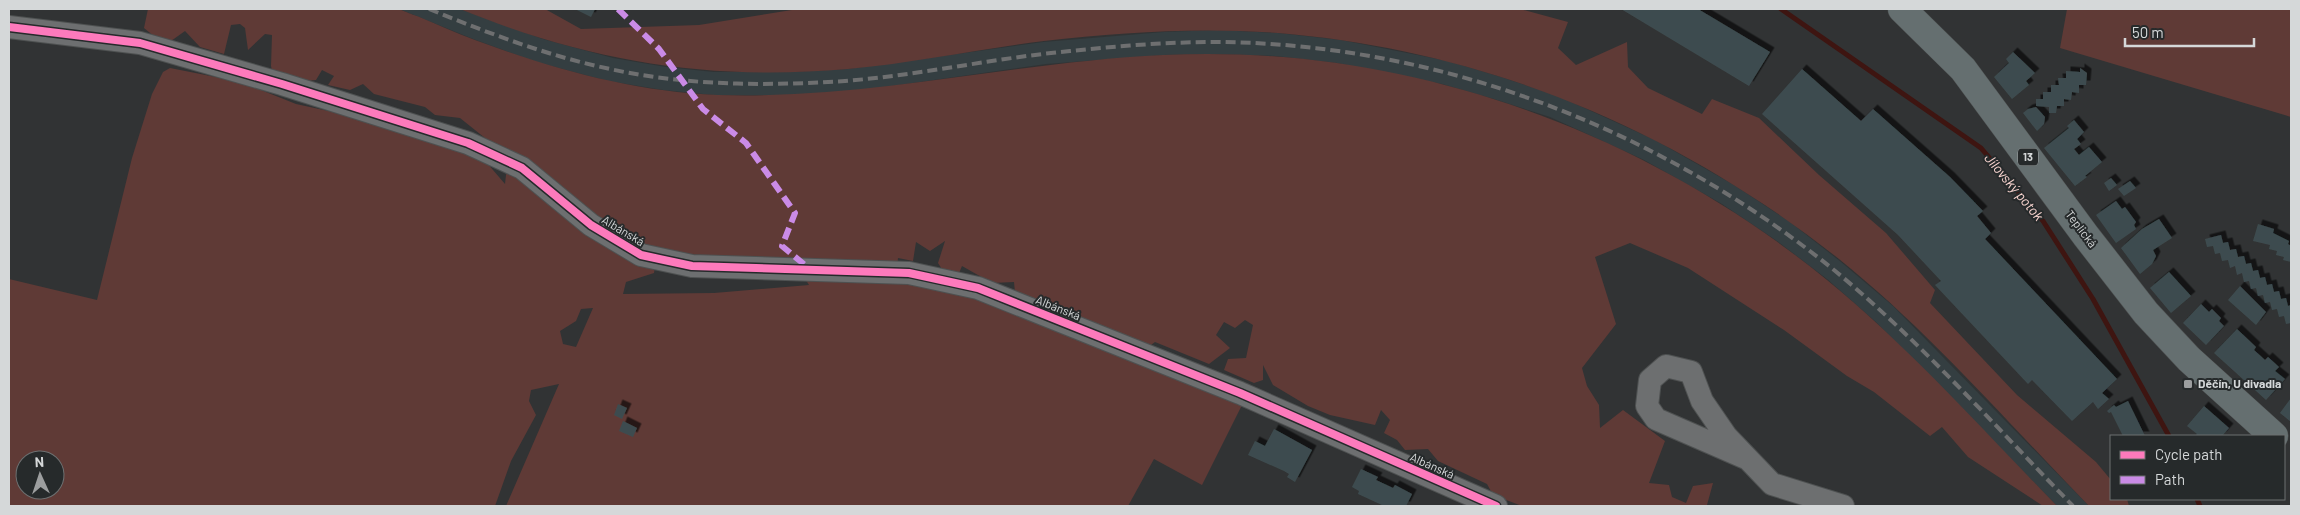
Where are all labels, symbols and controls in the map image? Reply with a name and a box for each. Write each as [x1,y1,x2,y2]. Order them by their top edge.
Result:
scale bar [2125,15,2254,47]
text: 50 m [2132,23,2164,41]
road number: 13 [2018,148,2038,166]
water label: Jílovský potok [1981,149,2048,224]
street label: Teplická [2063,207,2100,250]
street label: Albánská [600,212,647,248]
street label: Albánská [1034,292,1083,322]
place label: Děčín, U divadla [2198,376,2281,390]
marker: Děčín, U divadla [2182,378,2194,390]
legend [2110,435,2285,500]
text: Cycle path [2155,445,2222,463]
street label: Albánská [1408,449,1457,481]
north arrow [15,450,65,500]
text: N [34,453,44,470]
text: Path [2155,470,2185,488]

